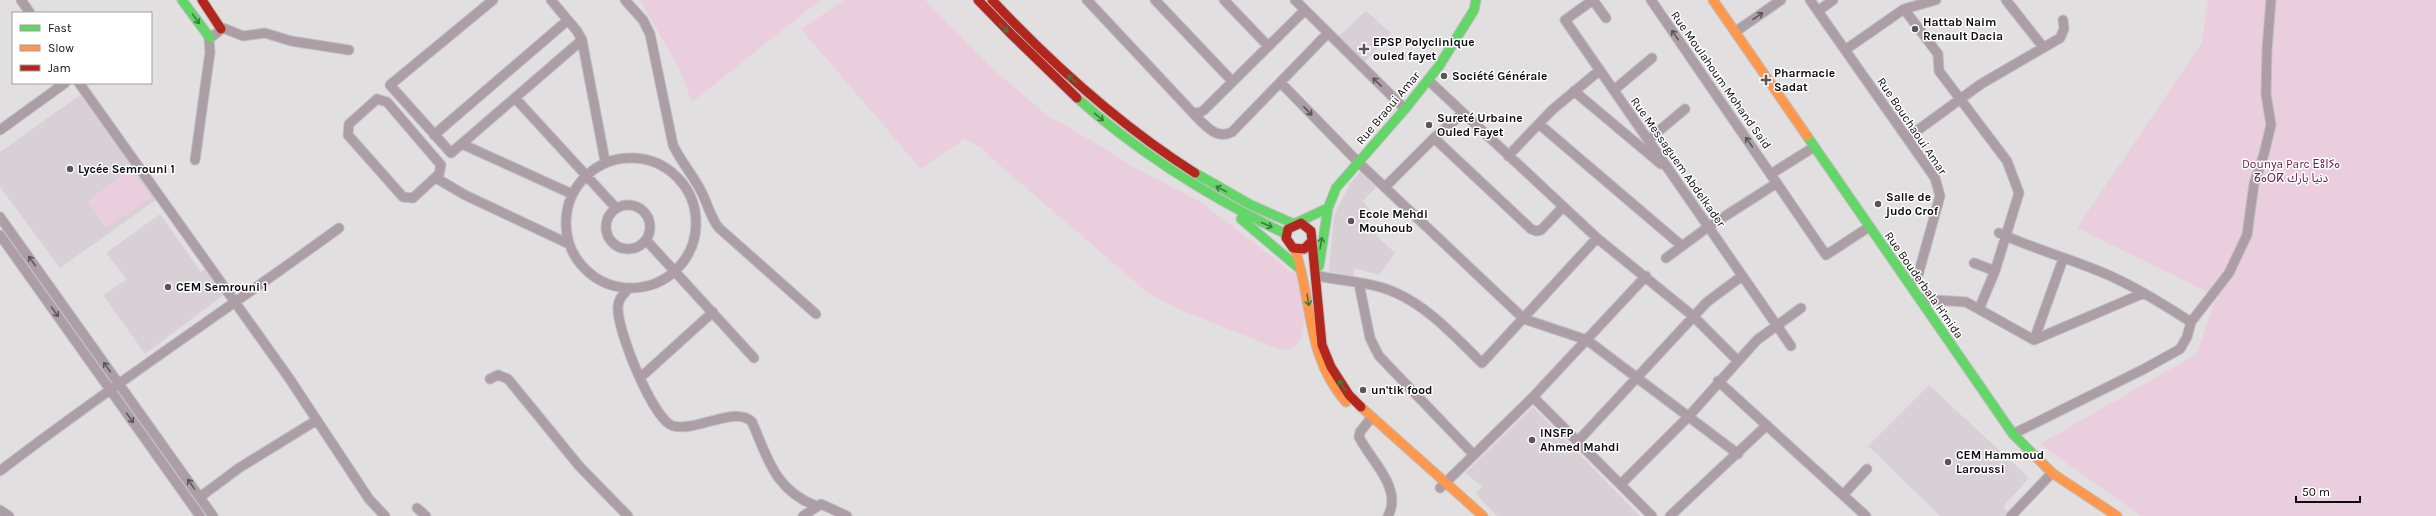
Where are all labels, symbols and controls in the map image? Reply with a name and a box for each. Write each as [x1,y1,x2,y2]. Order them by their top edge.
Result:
street label: Rue Moulahoum Mohand Said [1668,8,1774,152]
legend [12,12,152,84]
one-way arrow [1753,12,1764,20]
one-way arrow [192,13,200,24]
place label: Hattab Naim Renault Dacia [1923,15,2003,43]
text: Fast [48,21,72,35]
one-way arrow [999,23,1008,33]
marker: Hattab Naim Renault Dacia [1910,24,1920,34]
one-way arrow [1671,30,1679,41]
place label: EPSP Polyclinique ouled fayet [1373,35,1475,63]
text: Slow [48,41,74,55]
marker: EPSP Polyclinique ouled fayet [1358,43,1370,55]
text: Jam [48,61,71,75]
place label: Pharmacie Sadat [1774,66,1835,94]
street label: Rue Braoui Amar [1353,68,1423,147]
place label: Société Générale [1452,69,1547,83]
marker: Société Générale [1439,71,1449,81]
one-way arrow [1068,75,1078,84]
marker: Pharmacie Sadat [1761,75,1771,85]
street label: Rue Bouchaoui Amar [1874,75,1950,178]
one-way arrow [1372,77,1382,87]
street label: Rue Messaguem Abdelkader [1628,94,1729,230]
one-way arrow [1304,106,1313,116]
place label: Sureté Urbaine Ouled Fayet [1437,111,1523,139]
one-way arrow [1094,112,1105,121]
marker: Sureté Urbaine Ouled Fayet [1424,120,1434,130]
one-way arrow [1744,136,1752,148]
park label: Dounya Parc ⴹⵓⵏⵢⴰ ⵒⴰⵔⴽ دنيا بارك [2242,157,2340,185]
place label: Lycée Semrouni 1 [78,162,175,176]
marker: Lycée Semrouni 1 [65,164,75,174]
one-way arrow [1216,185,1228,192]
place label: Salle de judo Crof [1885,190,1939,218]
marker: Salle de judo Crof [1873,199,1883,209]
place label: Ecole Mehdi Mouhoub [1359,207,1428,235]
marker: Ecole Mehdi Mouhoub [1346,216,1356,226]
one-way arrow [1260,222,1272,229]
street label: Rue Bouderbala H'mida [1882,229,1966,341]
one-way arrow [1318,237,1326,250]
one-way arrow [27,256,36,267]
place label: CEM Semrouni 1 [176,280,267,294]
marker: CEM Semrouni 1 [163,282,173,292]
one-way arrow [1305,293,1313,306]
one-way arrow [51,307,59,318]
one-way arrow [103,362,111,373]
one-way arrow [1338,380,1346,391]
place label: un'tik food [1371,383,1432,397]
marker: un'tik food [1358,385,1368,395]
one-way arrow [126,413,135,424]
place label: INSFP Ahmed Mahdi [1540,426,1619,454]
marker: INSFP Ahmed Mahdi [1527,435,1537,445]
place label: CEM Hammoud Laroussi [1956,448,2044,476]
marker: CEM Hammoud Laroussi [1943,457,1953,467]
scale bar [2296,478,2360,504]
one-way arrow [187,479,195,490]
text: 50 m [2302,485,2330,499]

